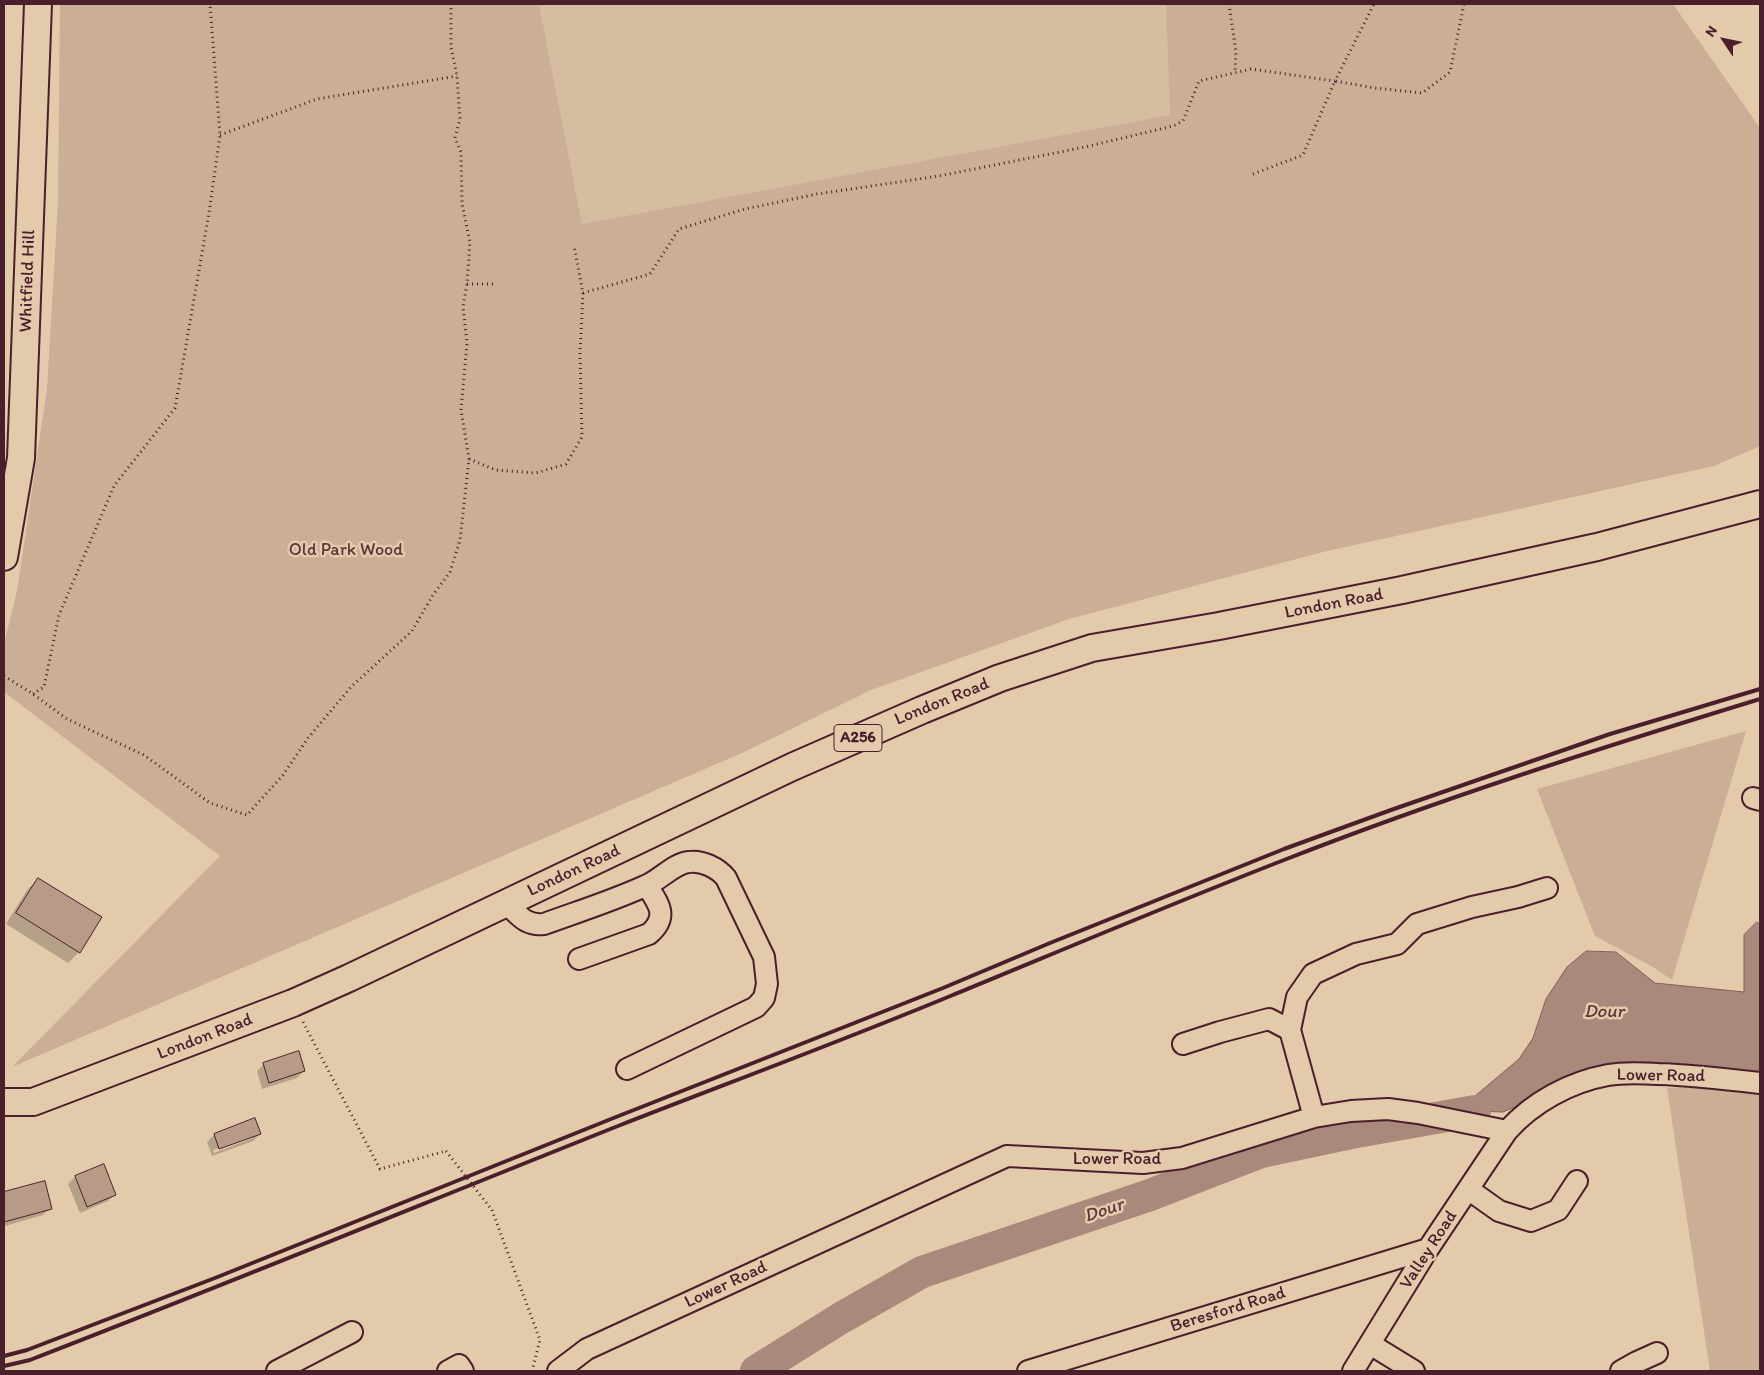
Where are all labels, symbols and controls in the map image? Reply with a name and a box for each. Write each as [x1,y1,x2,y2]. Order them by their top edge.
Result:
north arrow [1699,15,1749,65]
text: N [1701,23,1721,40]
street label: Whitfield Hill [15,229,41,333]
park label: Old Park Wood [289,539,403,561]
street label: London Road [1283,584,1385,624]
street label: London Road [891,673,993,731]
road number: A256 [834,724,882,751]
street label: London Road [524,840,624,902]
water label: Dour [1584,1001,1624,1023]
street label: London Road [154,1009,256,1065]
street label: Lower Road [1616,1064,1706,1088]
street label: Lower Road [1073,1148,1161,1170]
water label: Dour [1081,1194,1127,1228]
street label: Valley Road [1396,1207,1462,1293]
street label: Lower Road [681,1256,771,1314]
street label: Beresford Road [1168,1282,1288,1338]

